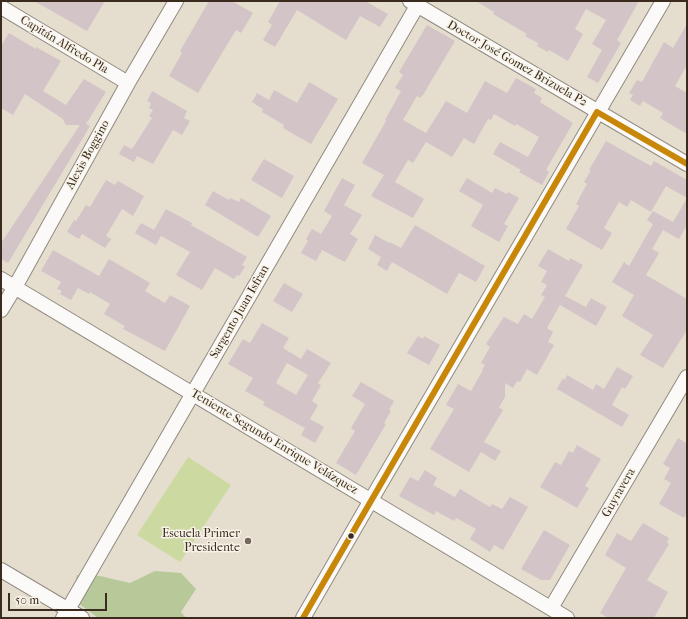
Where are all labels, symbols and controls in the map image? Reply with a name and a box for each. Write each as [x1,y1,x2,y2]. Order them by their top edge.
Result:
street label: Capitán Alfredo Pla [17,13,111,77]
street label: Doctor José Gomez Brizuela P2 [444,18,590,110]
street label: Alexis Boggino [63,118,113,192]
street label: Sargento Juan Isfran [207,263,273,361]
street label: Teniente Segundo Enrique Velázquez [188,386,360,498]
street label: Guyravera [599,466,639,520]
place label: Escuela Primer Presidente [162,527,240,555]
unlabelled marker [346,531,356,541]
marker: Escuela Primer Presidente [243,536,253,546]
scale bar [10,585,109,611]
text: 50 m [15,593,39,607]

